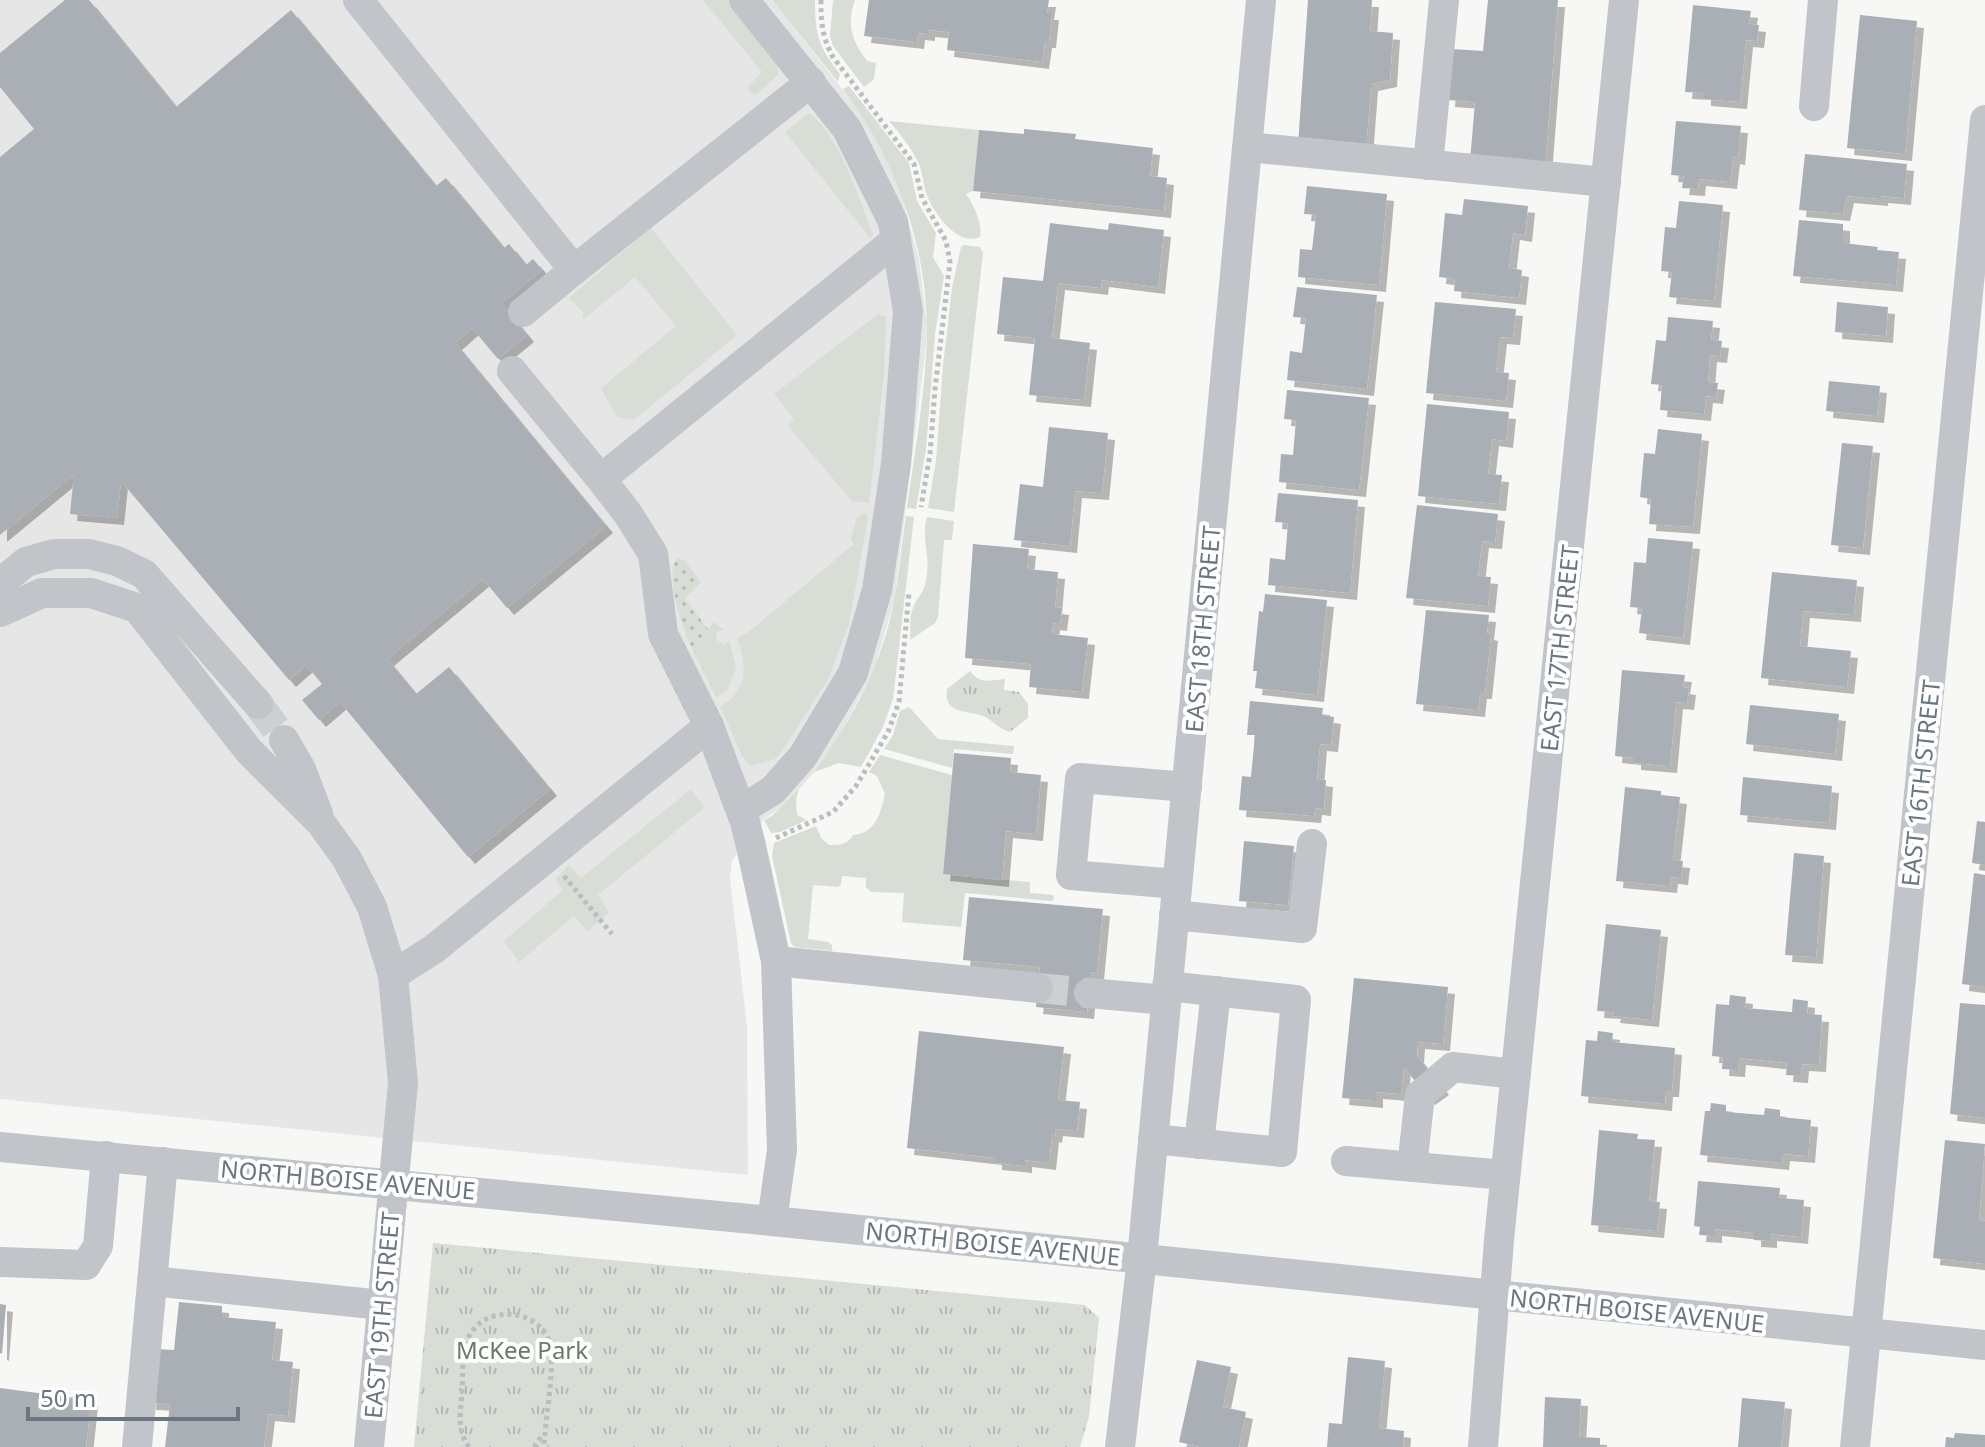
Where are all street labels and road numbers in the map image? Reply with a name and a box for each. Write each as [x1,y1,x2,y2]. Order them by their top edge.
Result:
street label: EAST 18TH STREET [1177,523,1228,734]
street label: EAST 17TH STREET [1532,542,1586,753]
street label: EAST 16TH STREET [1893,677,1947,888]
street label: NORTH BOISE AVENUE [219,1151,477,1207]
street label: EAST 19TH STREET [356,1209,407,1420]
street label: NORTH BOISE AVENUE [864,1213,1122,1273]
street label: NORTH BOISE AVENUE [1508,1280,1766,1340]

